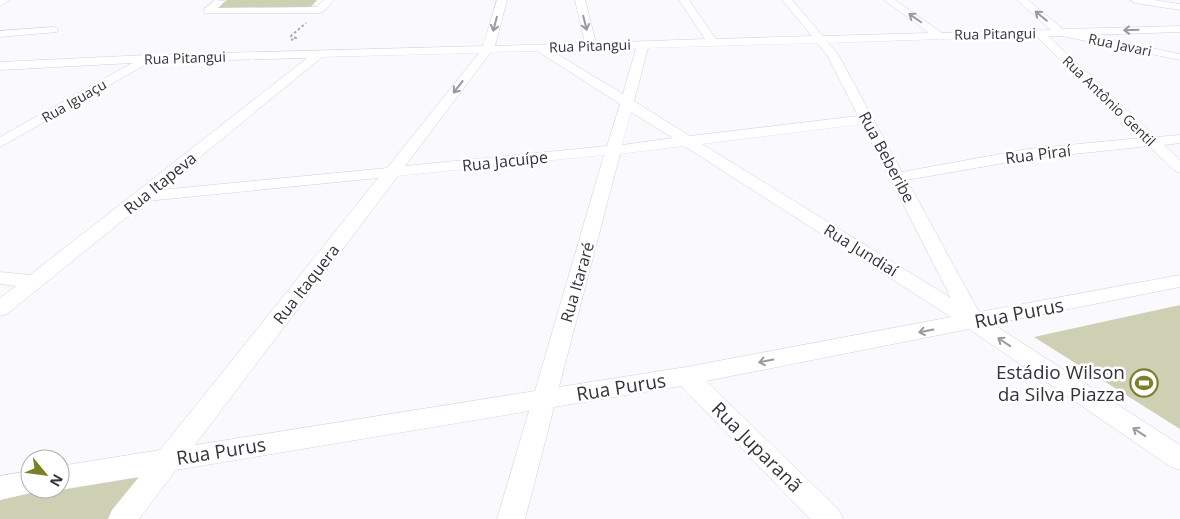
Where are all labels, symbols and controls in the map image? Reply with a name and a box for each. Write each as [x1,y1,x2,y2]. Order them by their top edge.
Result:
one-way arrow [1035,11,1048,22]
one-way arrow [908,13,922,23]
one-way arrow [581,14,591,30]
one-way arrow [490,16,499,32]
street label: Rua Pitangui [954,23,1036,44]
one-way arrow [1124,25,1140,35]
street label: Rua Javari [1087,29,1153,60]
street label: Rua Pitangui [549,35,631,56]
street label: Rua Pitangui [144,47,226,68]
street label: Rua Antônio Gentil [1059,51,1160,150]
street label: Rua Iguaçu [38,74,110,127]
one-way arrow [453,80,464,93]
street label: Rua Beberibe [854,108,920,206]
street label: Rua Piraí [1004,139,1073,169]
street label: Rua Jacuípe [461,146,549,176]
street label: Rua Itapeva [119,147,201,219]
street label: Rua Jundiaí [820,219,903,282]
street label: Rua Itaquera [268,239,344,329]
street label: Rua Itararé [555,239,599,325]
street label: Rua Purus [972,292,1066,334]
one-way arrow [918,327,934,337]
one-way arrow [997,337,1011,348]
one-way arrow [758,357,774,366]
place label: Estádio Wilson da Silva Piazza [996,359,1125,407]
street label: Rua Purus [574,367,668,407]
sports icon: Estádio Wilson da Silva Piazza [1129,368,1159,398]
street label: Rua Juparanã [706,396,808,498]
one-way arrow [1133,427,1147,437]
street label: Rua Purus [174,431,268,471]
north arrow [20,449,70,499]
text: N [46,471,68,490]

